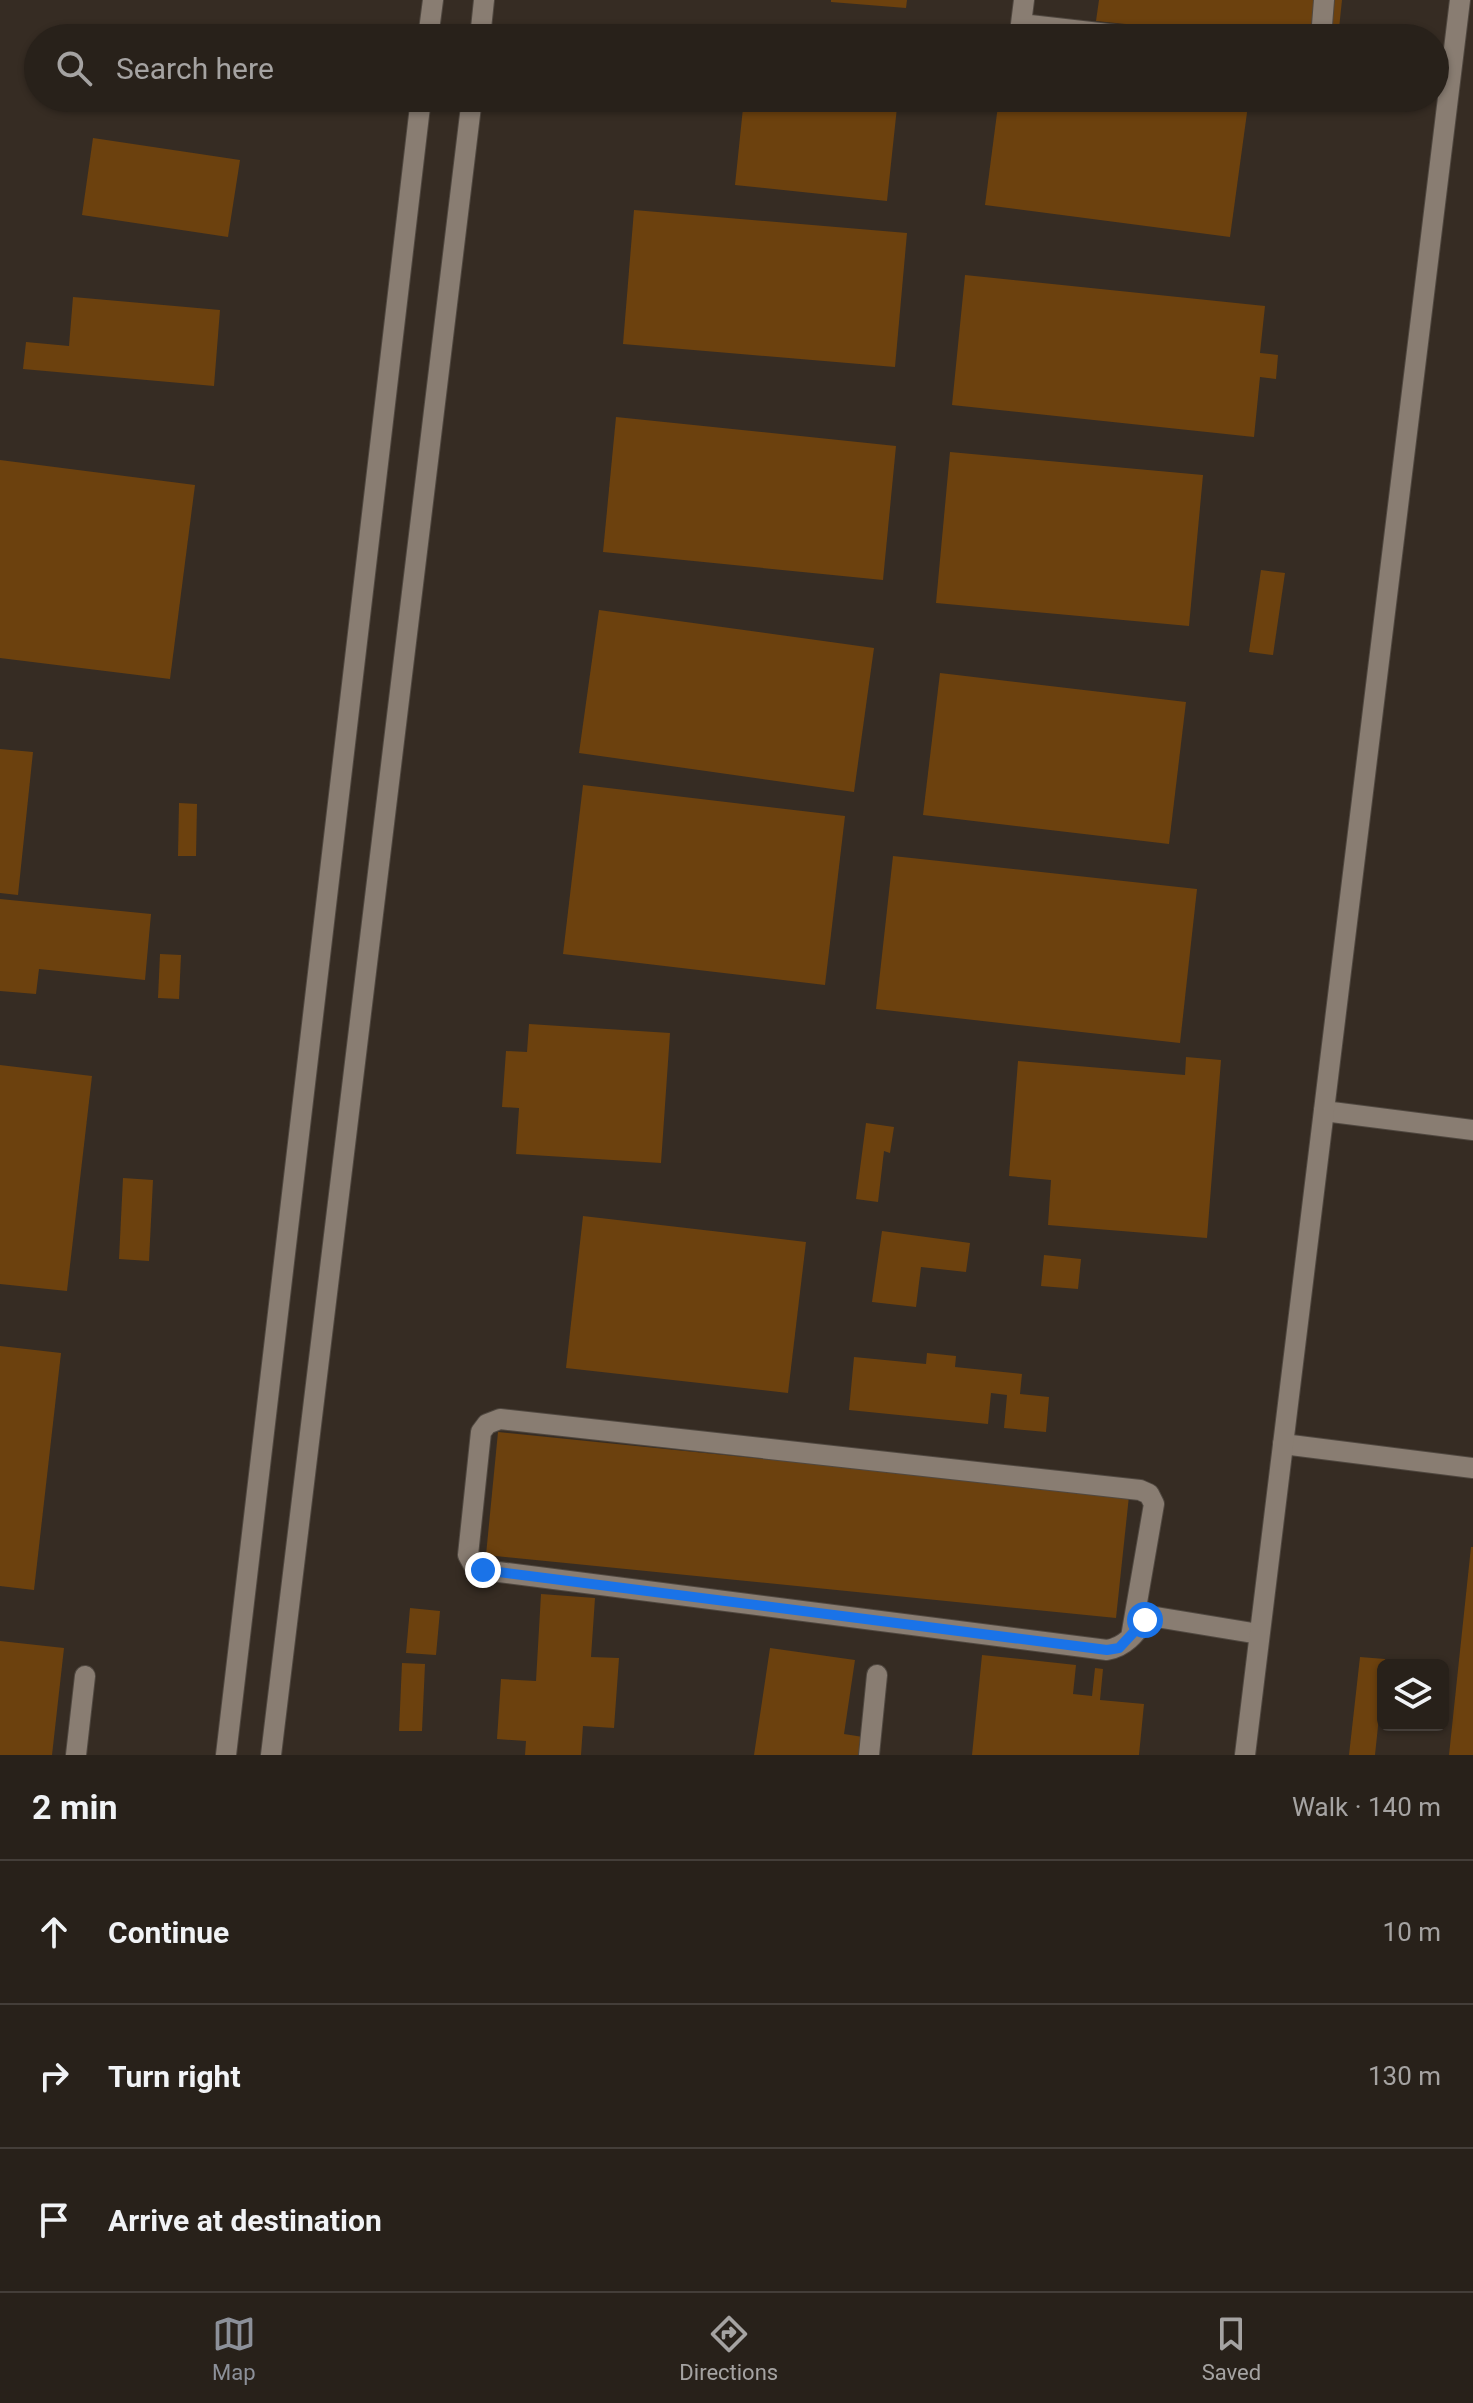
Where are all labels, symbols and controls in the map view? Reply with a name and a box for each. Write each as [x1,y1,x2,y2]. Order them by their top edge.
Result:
search box [24,24,1449,112]
icon: search [52,46,96,90]
text: Search here [116,51,274,86]
route end [465,1552,501,1588]
route start [1127,1602,1163,1638]
map controls [1377,1659,1449,1731]
button: layers [1377,1659,1449,1731]
text: 2 min [32,1787,117,1827]
text: Walk · 140 m [1292,1792,1441,1822]
icon: ahead [32,1910,76,1954]
text: Continue [108,1915,229,1950]
text: 10 m [1383,1917,1441,1947]
icon: right [32,2054,76,2098]
text: Turn right [108,2059,241,2094]
text: 130 m [1368,2061,1441,2091]
icon: arrive [32,2198,76,2242]
text: Arrive at destination [108,2203,382,2238]
tab: Map [212,2312,256,2385]
tab: Directions [679,2312,778,2385]
tab: Saved [1202,2312,1261,2385]

